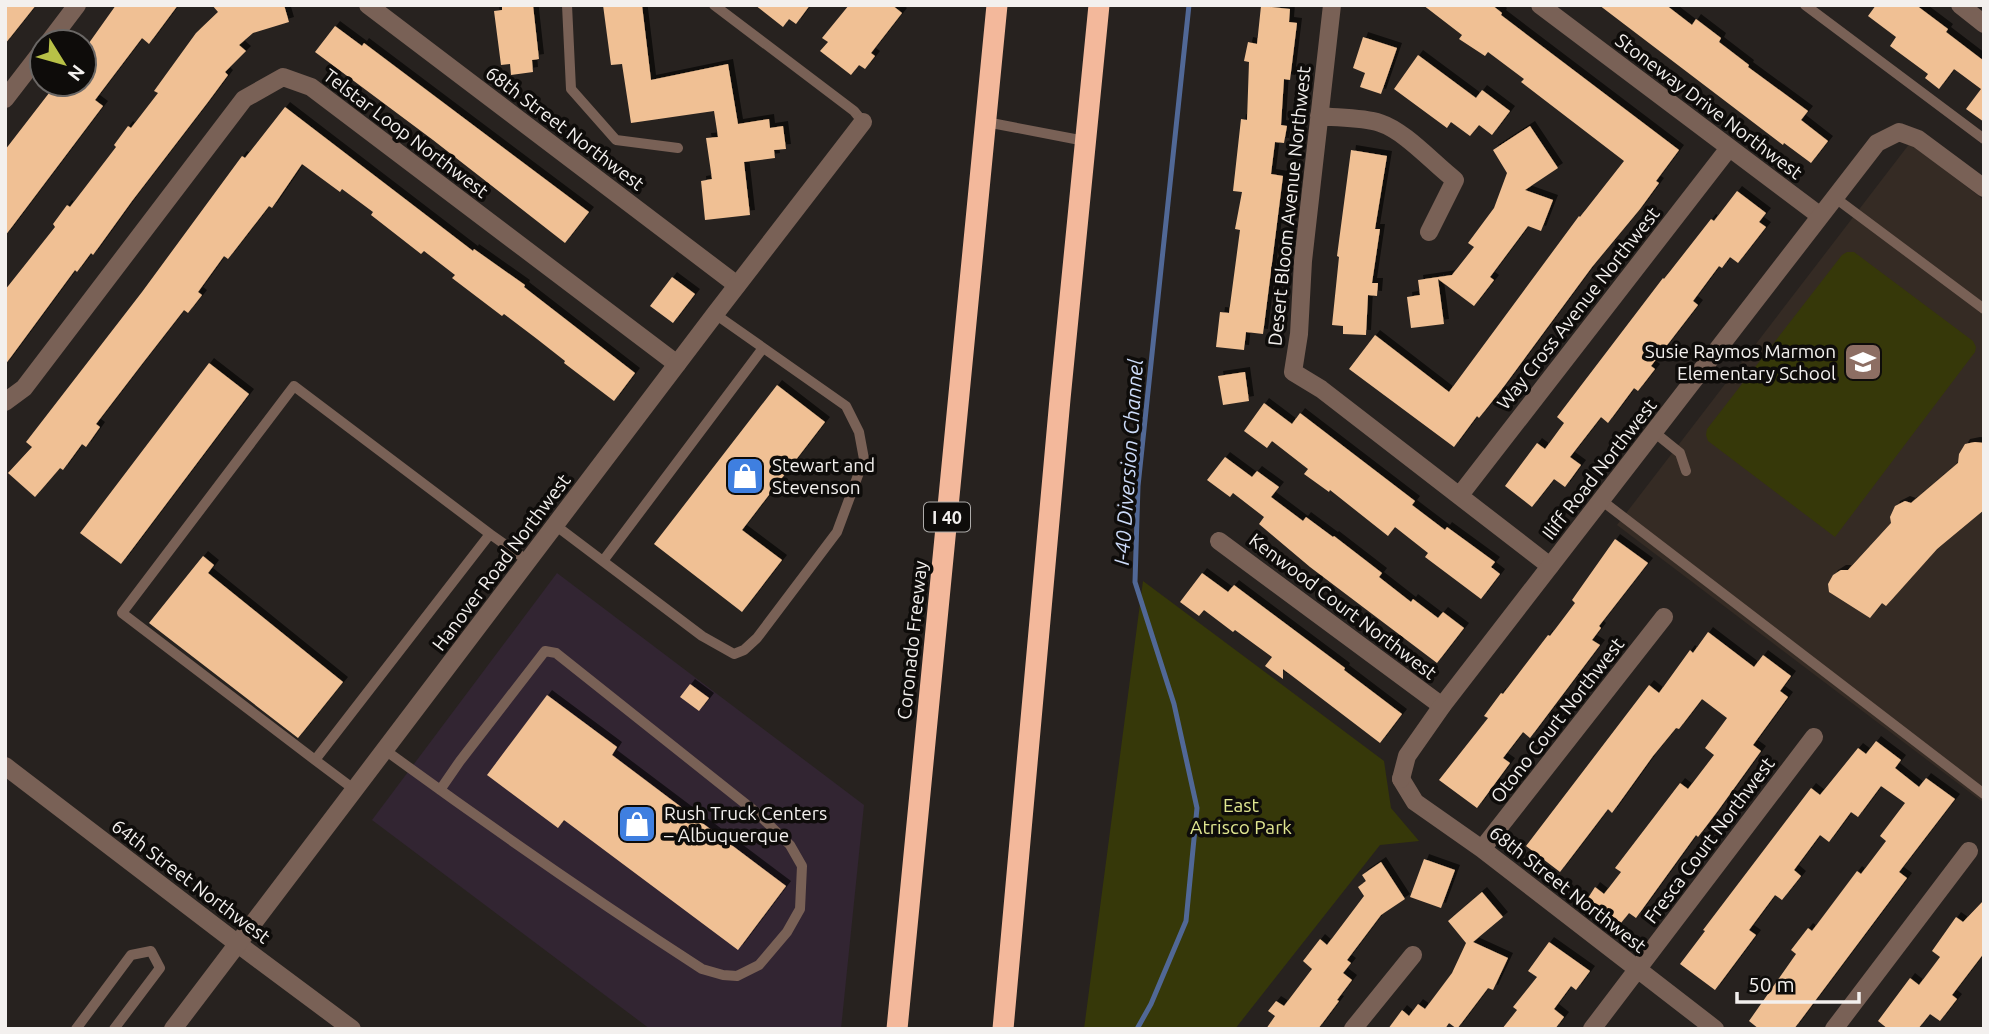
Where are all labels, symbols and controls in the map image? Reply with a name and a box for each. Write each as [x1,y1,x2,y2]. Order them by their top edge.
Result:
north arrow [28,28,98,98]
street label: Stoneway Drive Northwest [1611,29,1807,184]
text: N [64,61,90,86]
street label: 68th Street Northwest [481,61,649,195]
street label: Telstar Loop Northwest [319,64,493,202]
street label: Desert Bloom Avenue Northwest [1263,65,1315,347]
street label: Way Cross Avenue Northwest [1492,202,1664,414]
place label: Susie Raymos Marmon Elementary School [1645,340,1836,384]
school or university icon: Susie Raymos Marmon Elementary School [1842,341,1884,383]
water label: I-40 Diversion Channel [1109,358,1147,566]
street label: Iliff Road Northwest [1537,394,1661,544]
place label: Stewart and Stevenson [772,454,875,498]
shop icon: Stewart and Stevenson [724,455,766,497]
street label: Hanover Road Northwest [427,469,575,655]
road number: I 40 [924,503,970,532]
street label: Kenwood Court Northwest [1245,528,1441,684]
street label: Coronado Freeway [893,559,931,721]
street label: Otono Court Northwest [1486,633,1629,807]
street label: Fresca Court Northwest [1639,752,1779,927]
park label: East Atrisco Park [1190,794,1292,838]
place label: Rush Truck Centers – Albuquerque [663,802,827,846]
shop icon: Rush Truck Centers – Albuquerque [616,803,658,845]
street label: 64th Street Northwest [107,814,275,948]
street label: 68th Street Northwest [1485,821,1651,957]
scale bar [1737,960,1860,1004]
text: 50 m [1748,972,1795,996]

